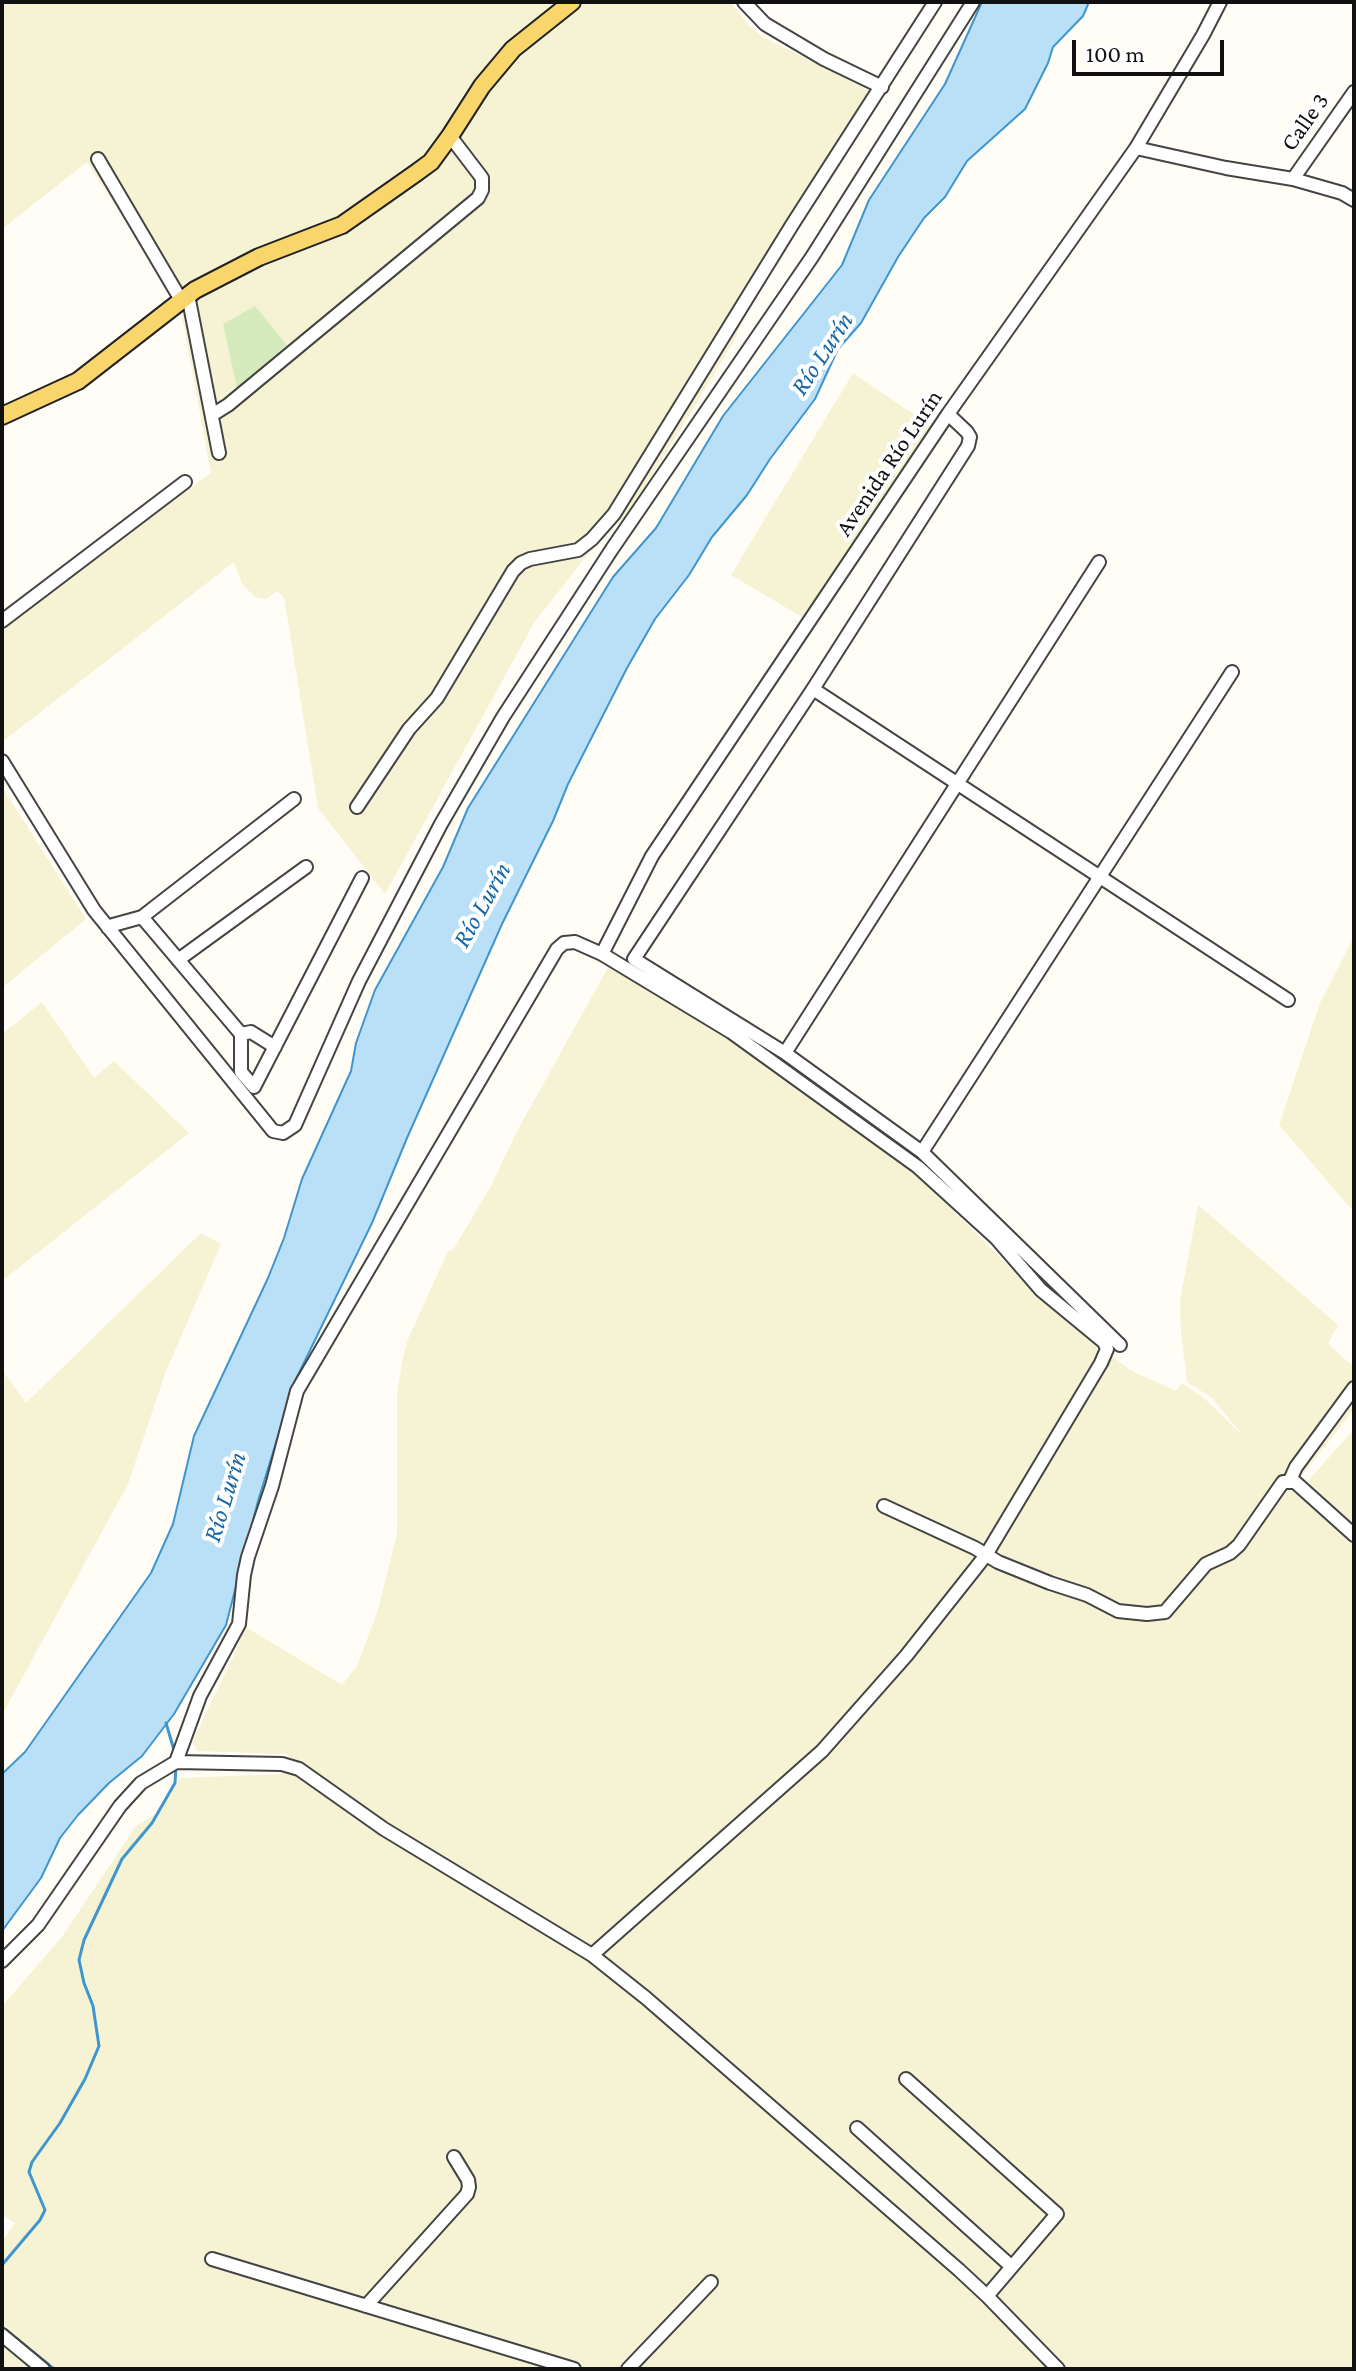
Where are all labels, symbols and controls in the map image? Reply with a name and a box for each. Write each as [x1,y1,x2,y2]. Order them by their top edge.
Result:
scale bar [1076,24,1228,74]
text: 100 m [1086,40,1145,67]
street label: Calle 3 [1275,87,1335,157]
water label: Río Lurín [784,307,860,401]
street label: Avenida Río Lurín [829,384,949,542]
water label: Río Lurín [446,857,518,953]
water label: Río Lurín [197,1448,253,1546]

